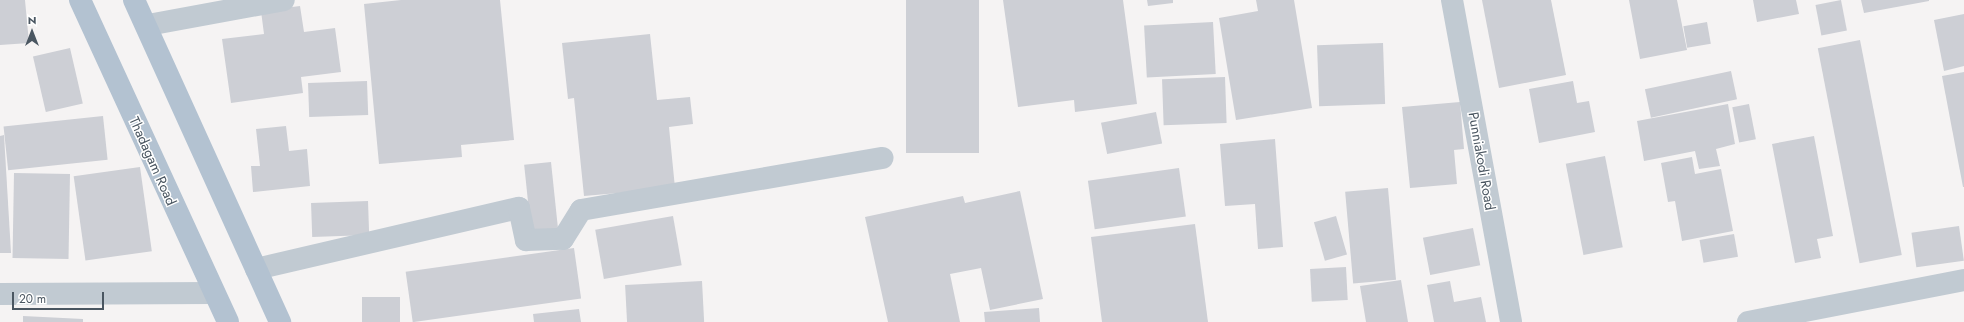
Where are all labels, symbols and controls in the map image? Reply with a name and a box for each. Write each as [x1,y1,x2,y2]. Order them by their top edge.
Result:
north arrow [12,12,52,52]
text: N [28,12,36,28]
street label: Punniakodi Road [1465,111,1499,211]
street label: Thadagam Road [126,114,180,208]
scale bar [14,284,106,310]
text: 20 m [19,290,46,308]

